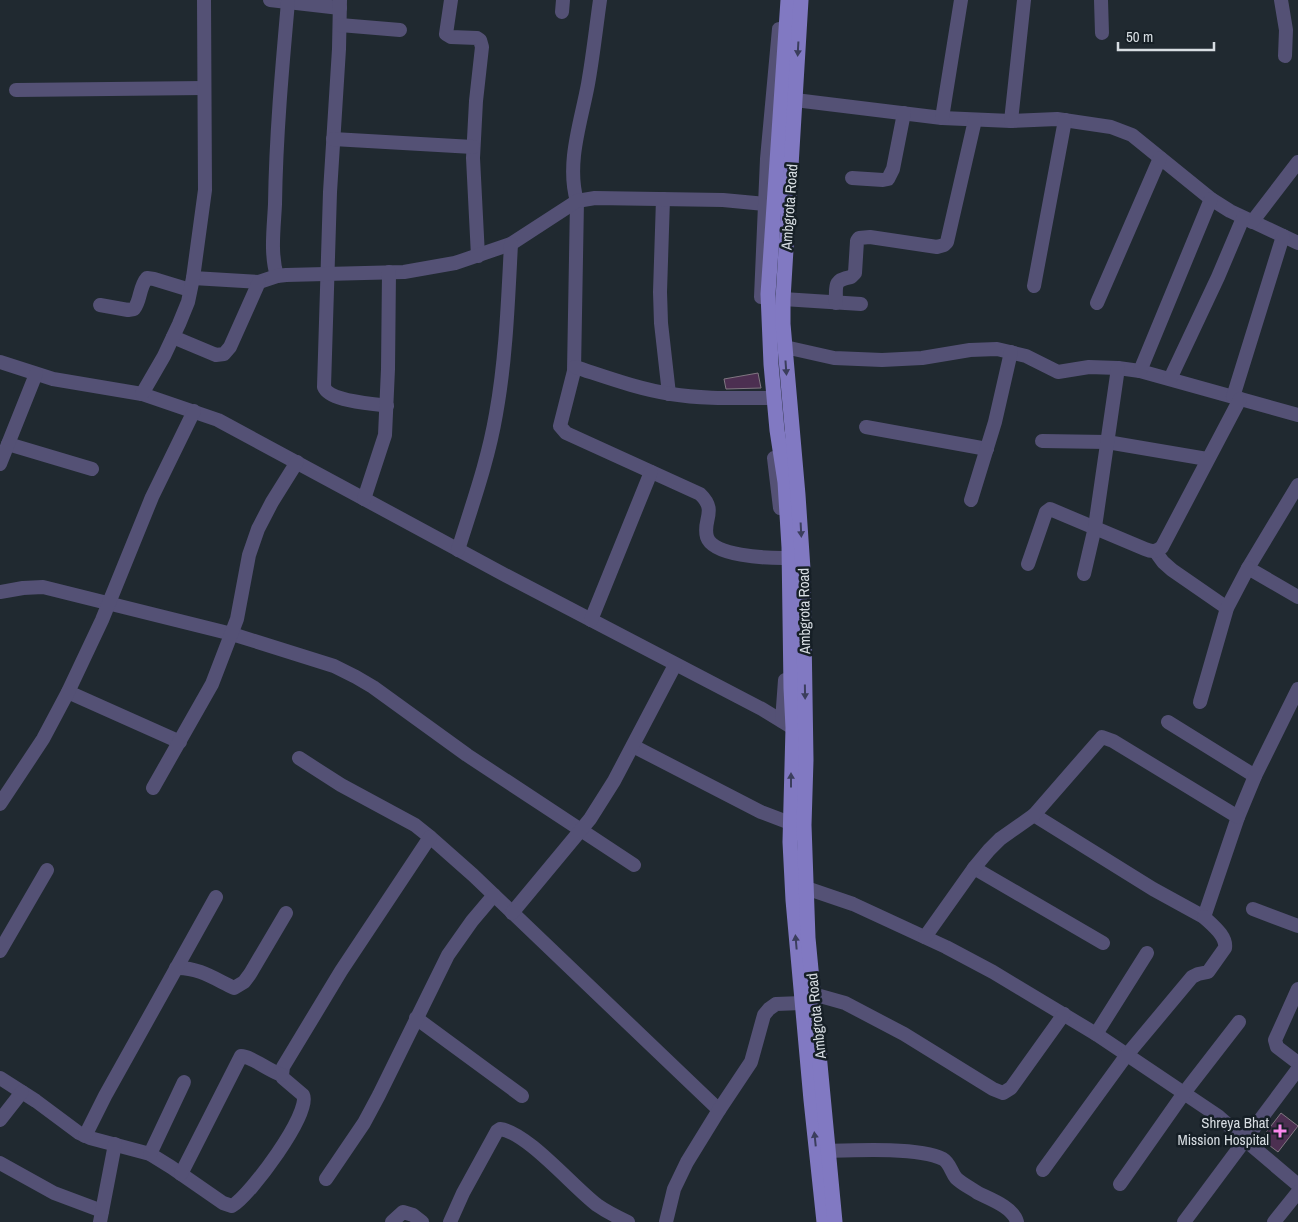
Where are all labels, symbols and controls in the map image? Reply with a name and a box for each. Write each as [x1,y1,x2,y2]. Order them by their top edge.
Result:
scale bar [1118,20,1214,52]
text: 50 m [1126,26,1153,47]
one-way arrow [794,41,802,57]
street label: Ambgrota Road [775,163,802,252]
one-way arrow [783,360,791,376]
one-way arrow [797,522,805,538]
street label: Ambgrota Road [793,568,815,655]
one-way arrow [801,685,809,701]
one-way arrow [787,772,795,788]
one-way arrow [792,934,800,950]
street label: Ambgrota Road [801,972,831,1061]
place label: Shreya Bhat Mission Hospital [1177,1112,1270,1150]
marker: Shreya Bhat Mission Hospital [1273,1124,1287,1138]
one-way arrow [811,1130,819,1146]

